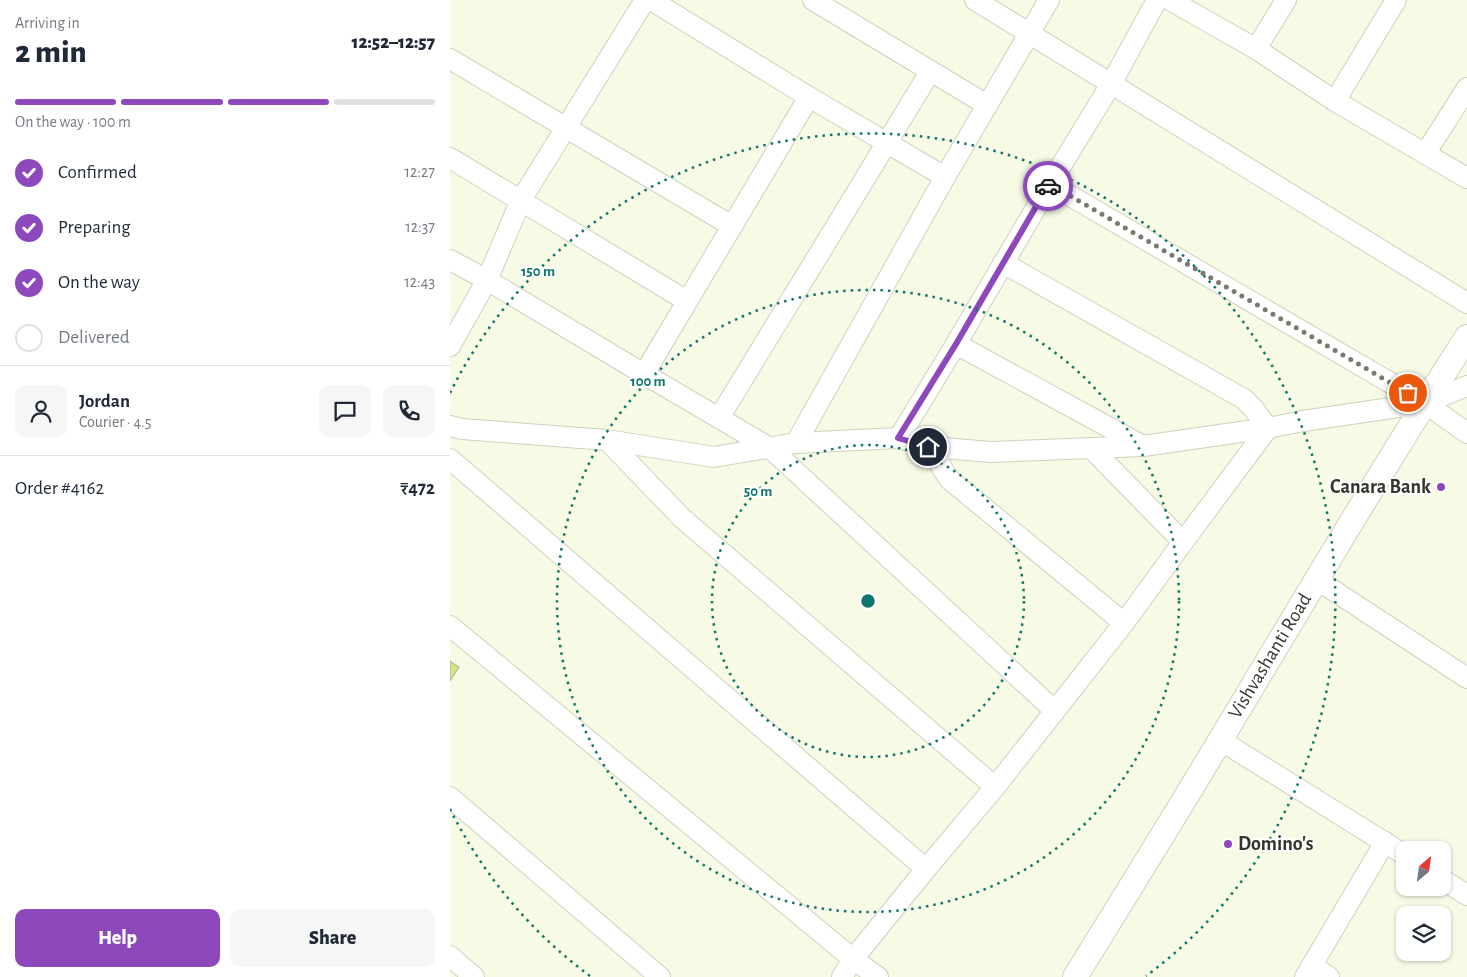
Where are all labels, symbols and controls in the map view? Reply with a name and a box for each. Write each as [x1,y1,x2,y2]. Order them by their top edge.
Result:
text: Arriving in [15,15,80,31]
text: 12:52–12:57 [351,33,435,52]
text: 2 min [15,36,87,68]
text: On the way · 100 m [15,114,131,130]
icon: check [15,159,43,187]
courier [1023,161,1073,211]
text: Confirmed [58,163,137,182]
text: 12:27 [405,164,435,180]
icon: car [1034,172,1062,200]
icon: check [15,214,43,242]
text: Preparing [58,218,131,237]
text: 12:37 [405,219,435,235]
text: 150 m [521,264,555,279]
icon: check [15,269,43,297]
text: On the way [58,273,140,292]
text: 12:43 [404,274,435,290]
text: Delivered [58,328,130,347]
pin [1387,372,1429,414]
text: 100 m [630,374,666,389]
icon: bag [1394,379,1422,407]
button: person [15,385,67,437]
button: chat [319,385,371,437]
button: phone [383,385,435,437]
text: Jordan [79,392,130,411]
text: Courier · 4.5 [79,414,151,430]
pin [907,426,949,468]
icon: home [914,433,942,461]
place label: Canara Bank [1330,477,1431,497]
text: Order #4162 [15,479,104,498]
text: ₹472 [400,479,435,498]
marker: Canara Bank [1435,481,1447,493]
text: 50 m [744,484,772,499]
street label: Vishvashanti Road [1225,590,1315,722]
centre of rings [859,592,877,610]
place label: Domino's [1238,834,1314,854]
marker: Domino's [1222,838,1234,850]
north arrow [1396,841,1451,896]
map controls [1396,841,1451,961]
button: layers [1396,906,1451,961]
button: Help [15,909,220,967]
button: Share [230,909,435,967]

